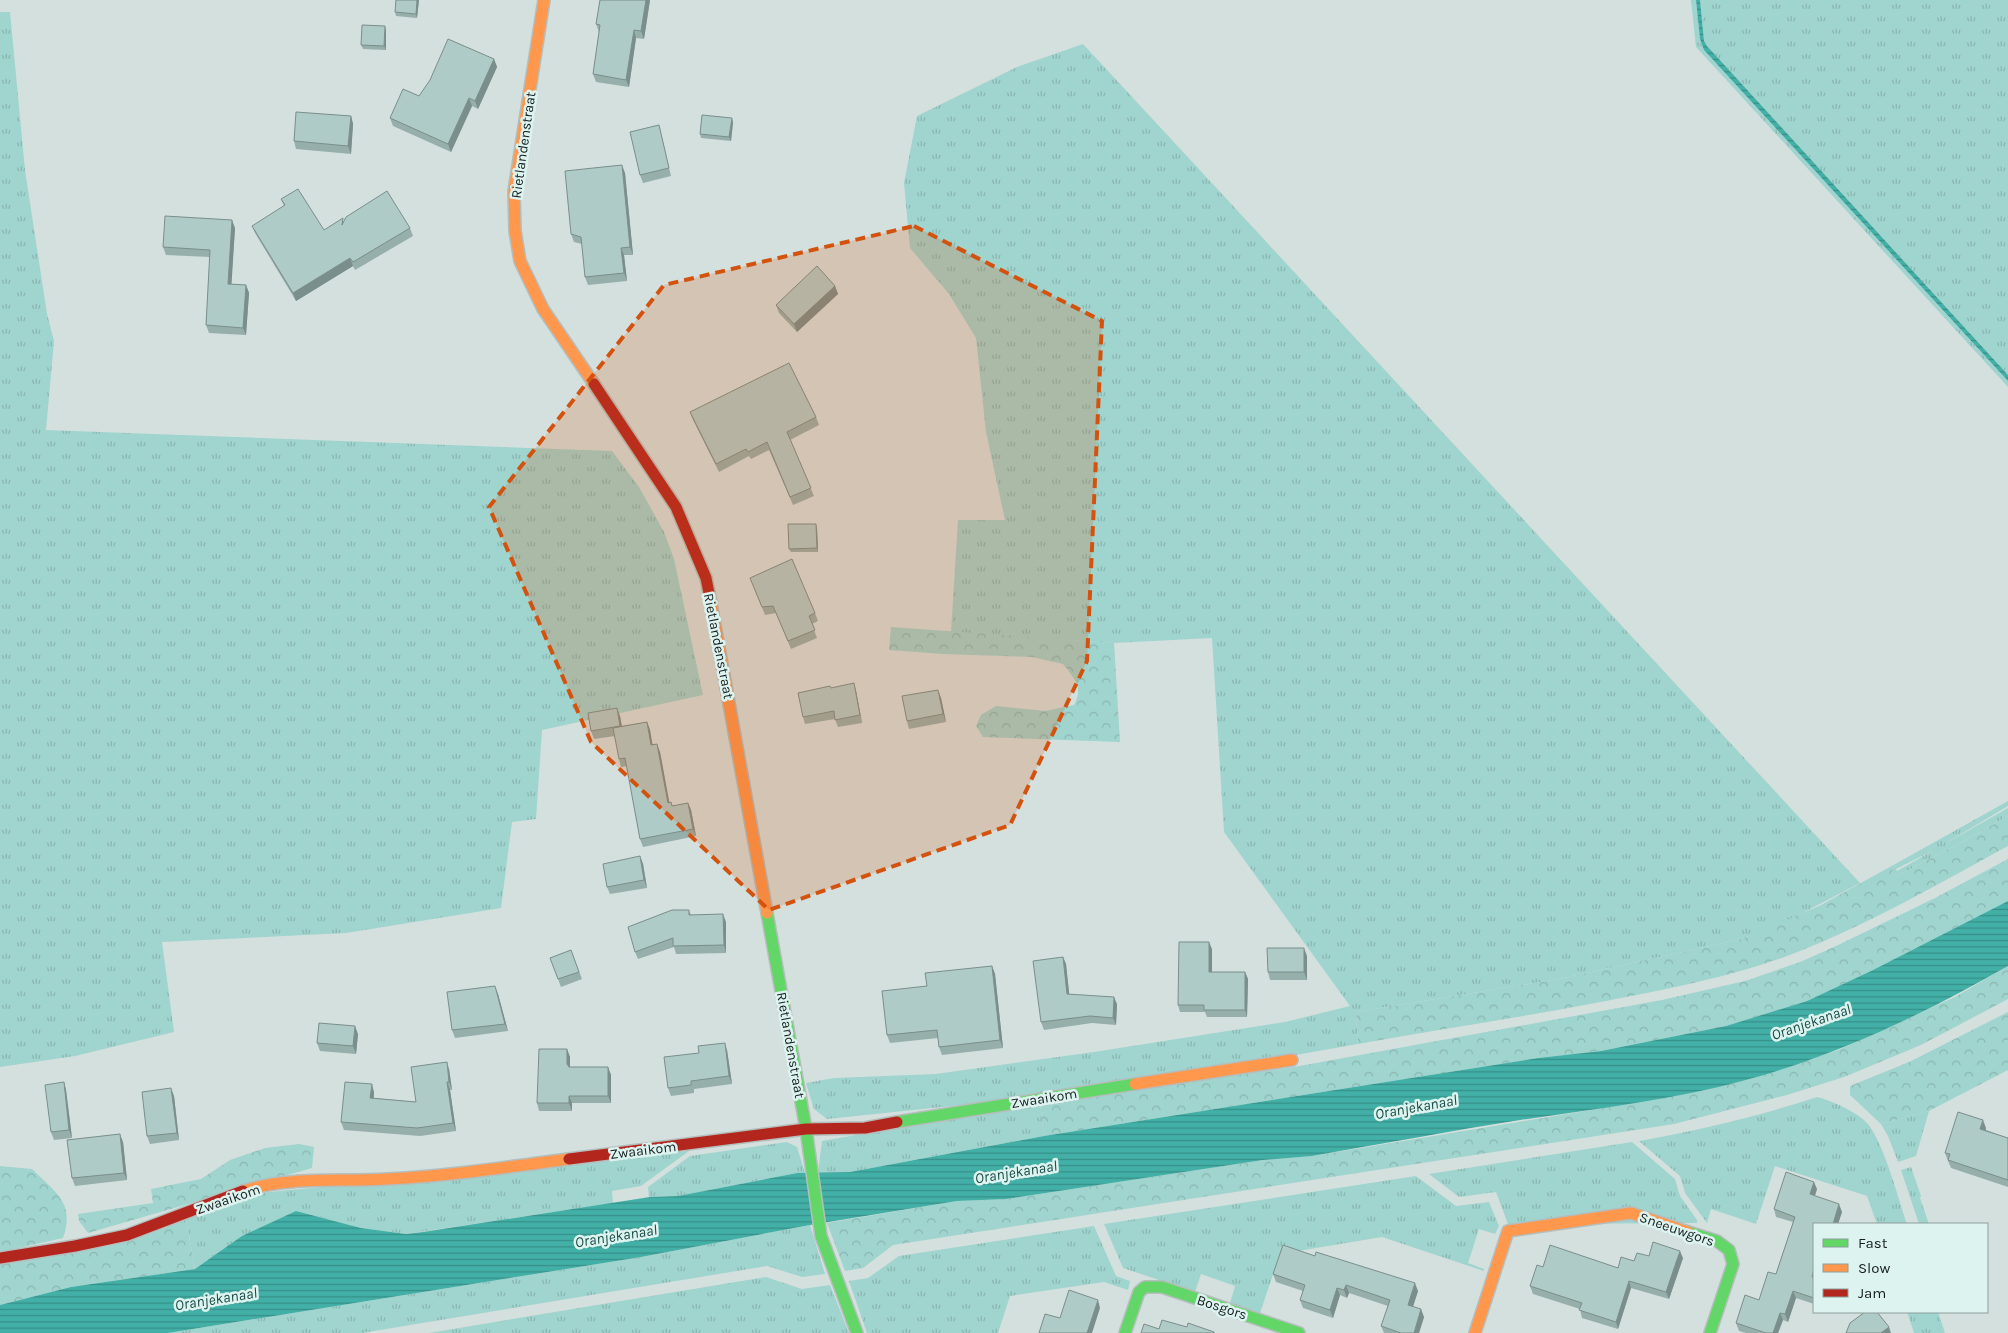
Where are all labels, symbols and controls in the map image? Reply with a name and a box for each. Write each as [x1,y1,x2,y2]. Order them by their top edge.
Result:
street label: Rietlandenstraat [508,91,539,200]
street label: Rietlandenstraat [700,592,737,701]
street label: Rietlandenstraat [773,991,808,1100]
water label: Oranjekanaal [1769,1000,1853,1044]
street label: Zwaaikom [1010,1085,1078,1112]
water label: Oranjekanaal [1374,1091,1459,1123]
street label: Zwaaikom [609,1138,677,1163]
water label: Oranjekanaal [974,1157,1059,1187]
street label: Zwaaikom [194,1181,262,1218]
street label: Sneeuwgors [1637,1209,1716,1250]
water label: Oranjekanaal [574,1221,659,1251]
legend [1813,1223,1988,1313]
text: Fast [1858,1234,1888,1252]
text: Slow [1858,1259,1890,1277]
water label: Oranjekanaal [174,1284,259,1314]
text: Jam [1858,1284,1886,1302]
street label: Bosgors [1195,1291,1249,1324]

